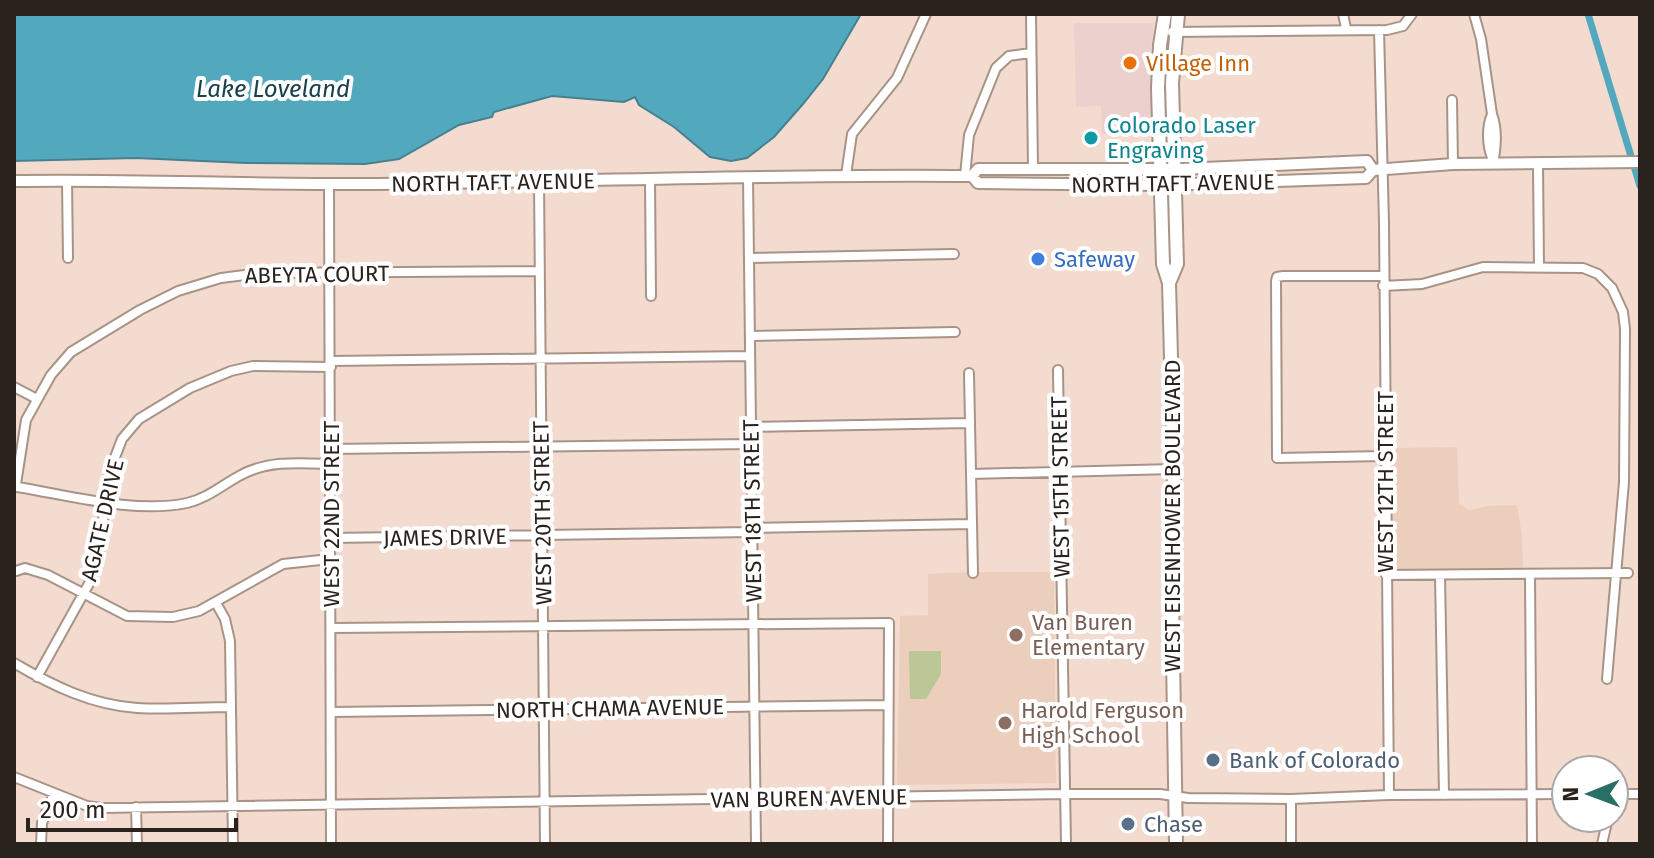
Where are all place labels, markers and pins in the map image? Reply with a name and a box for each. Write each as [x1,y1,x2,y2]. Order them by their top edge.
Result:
place label: Village Inn [1146,50,1250,77]
marker: Village Inn [1121,54,1139,72]
place label: Colorado Laser Engraving [1107,112,1256,164]
marker: Colorado Laser Engraving [1082,129,1100,147]
place label: Safeway [1054,246,1135,273]
marker: Safeway [1029,250,1047,268]
place label: Van Buren Elementary [1032,609,1145,661]
marker: Van Buren Elementary [1007,626,1025,644]
place label: Harold Ferguson High School [1021,697,1184,749]
marker: Harold Ferguson High School [996,714,1014,732]
place label: Bank of Colorado [1229,747,1400,774]
marker: Bank of Colorado [1204,751,1222,769]
place label: Chase [1144,811,1203,838]
marker: Chase [1119,815,1137,833]

